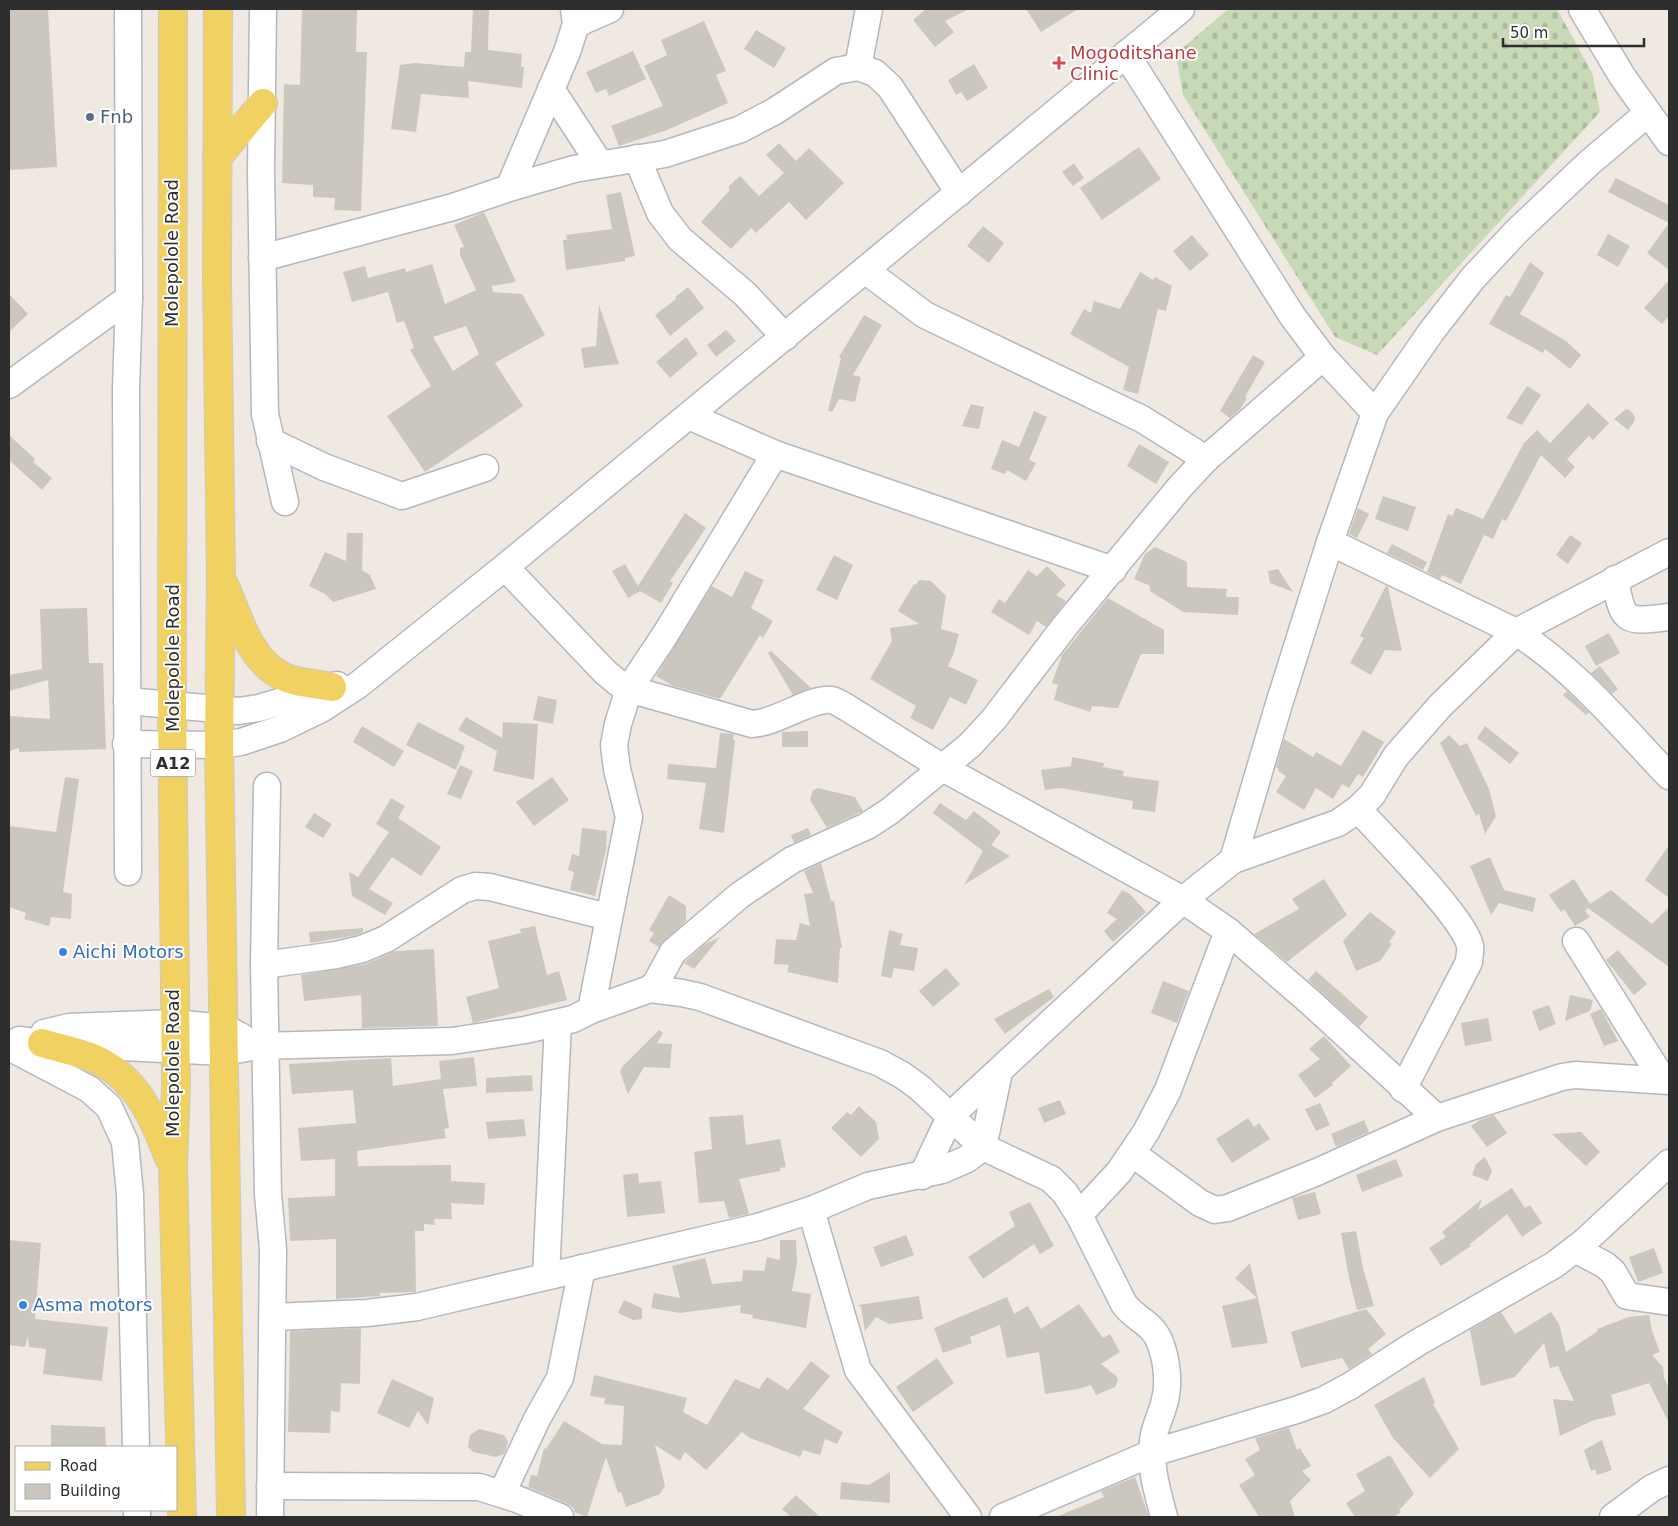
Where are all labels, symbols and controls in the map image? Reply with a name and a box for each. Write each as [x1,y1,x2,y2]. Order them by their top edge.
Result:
scale bar [1503,15,1644,47]
text: 50 m [1510,24,1548,42]
place label: Mogoditshane Clinic [1070,42,1197,84]
marker: Mogoditshane Clinic [1052,56,1066,70]
place label: Fnb [100,106,133,127]
marker: Fnb [84,111,96,123]
street label: Molepolole Road [161,179,182,327]
street label: Molepolole Road [162,584,183,732]
road number: A12 [150,750,196,776]
place label: Aichi Motors [73,941,184,962]
marker: Aichi Motors [57,946,69,958]
street label: Molepolole Road [162,989,183,1137]
place label: Asma motors [33,1294,152,1315]
marker: Asma motors [17,1299,29,1311]
legend [15,1446,178,1511]
text: Road [60,1457,98,1475]
text: Building [60,1482,121,1500]

